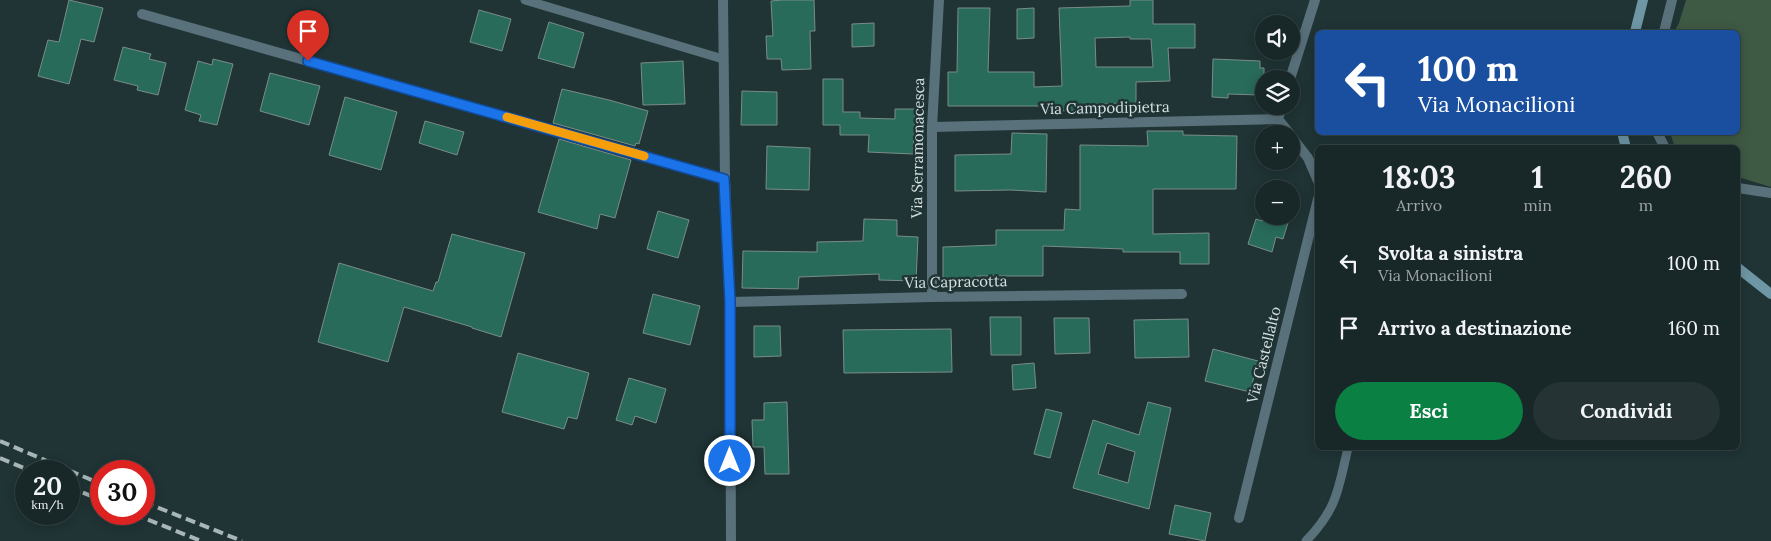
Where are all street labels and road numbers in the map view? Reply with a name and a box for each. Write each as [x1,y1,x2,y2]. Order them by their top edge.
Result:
street label: Via Serramonacesca [907,77,928,219]
street label: Via Campodipietra [1039,97,1170,118]
street label: Via Capracotta [903,271,1008,292]
street label: Via Castellalto [1242,304,1285,406]

